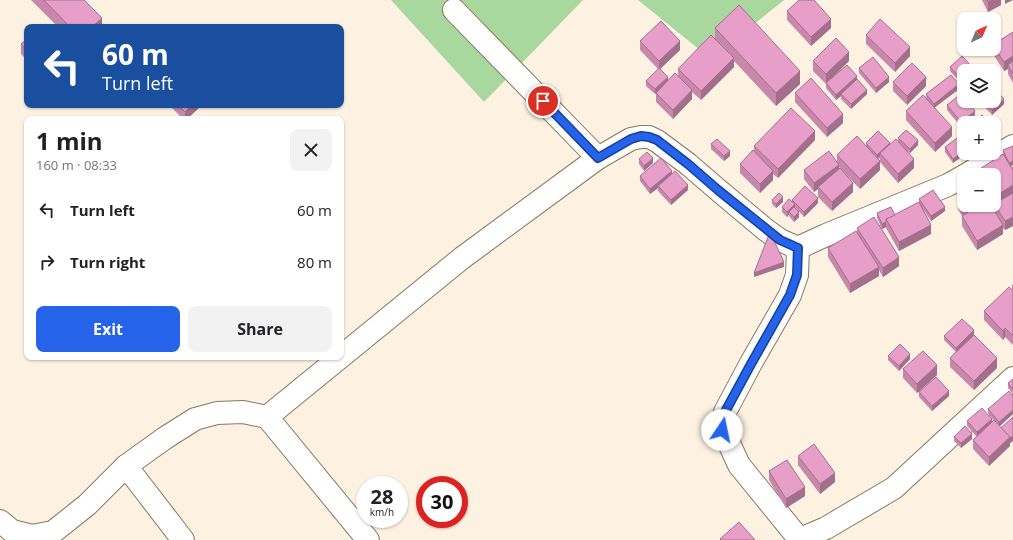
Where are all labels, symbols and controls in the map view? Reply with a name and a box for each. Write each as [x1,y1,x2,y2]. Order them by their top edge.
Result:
north arrow [957,12,1001,56]
map controls [957,12,1001,212]
text: 60 m [102,35,169,73]
icon: left [36,40,88,92]
button: layers [957,64,1001,108]
text: Turn left [102,71,173,95]
pin [526,84,560,118]
icon: arrive [532,90,554,112]
button: + [957,116,1001,160]
text: 1 min [36,124,103,157]
button: close [290,129,332,171]
text: 160 m · 08:33 [36,156,117,174]
button: − [957,168,1001,212]
icon: left [36,199,58,221]
text: Turn left [70,200,135,220]
text: 60 m [297,200,332,220]
icon: right [36,251,58,273]
text: Turn right [70,252,145,272]
text: 80 m [297,252,332,272]
button: Exit [36,306,180,352]
button: Share [188,306,332,352]
position arrow [701,409,743,451]
speed limit sign: 30 [416,476,468,528]
text: 28 [371,483,393,510]
text: km/h [370,505,394,519]

